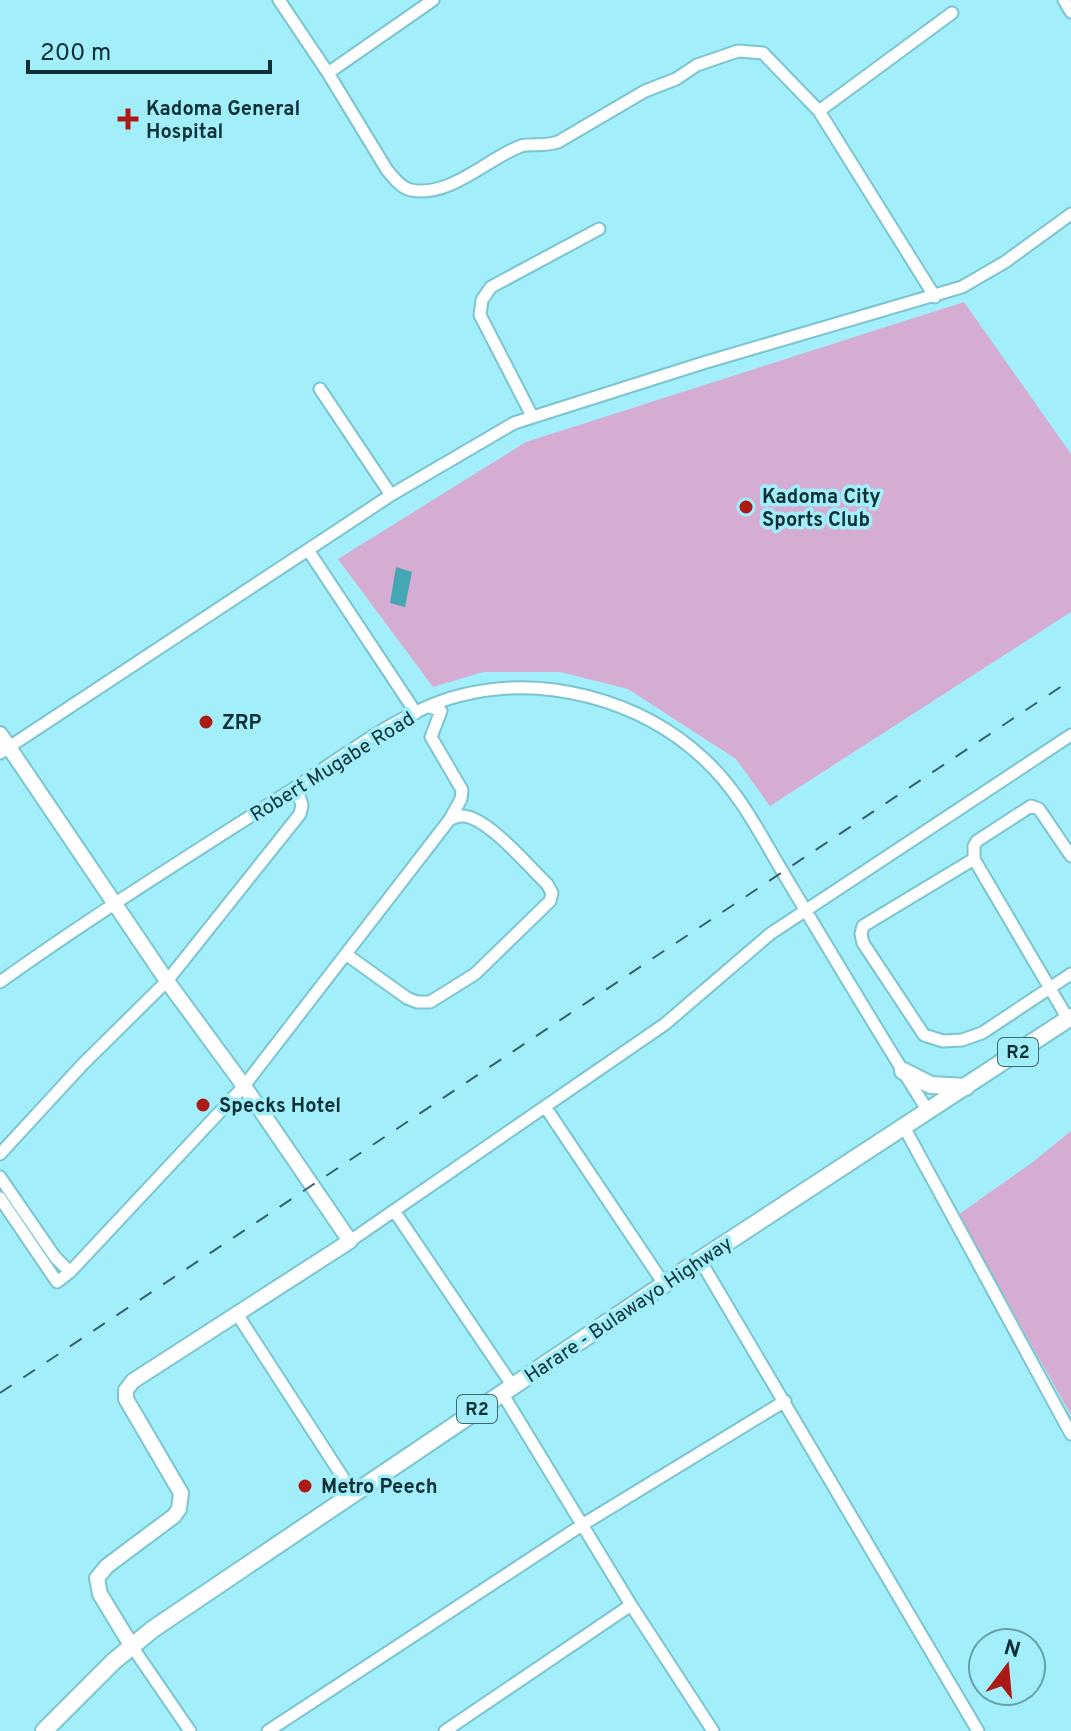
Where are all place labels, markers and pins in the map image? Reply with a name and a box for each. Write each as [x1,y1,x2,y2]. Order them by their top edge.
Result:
place label: Kadoma General Hospital [146,97,300,146]
marker: Kadoma General Hospital [117,108,139,130]
place label: Kadoma City Sports Club [762,485,881,534]
marker: Kadoma City Sports Club [737,498,755,516]
place label: ZRP [222,711,262,737]
marker: ZRP [197,713,215,731]
place label: Specks Hotel [219,1094,341,1120]
marker: Specks Hotel [194,1096,212,1114]
place label: Metro Peech [321,1475,438,1501]
marker: Metro Peech [296,1477,314,1495]

